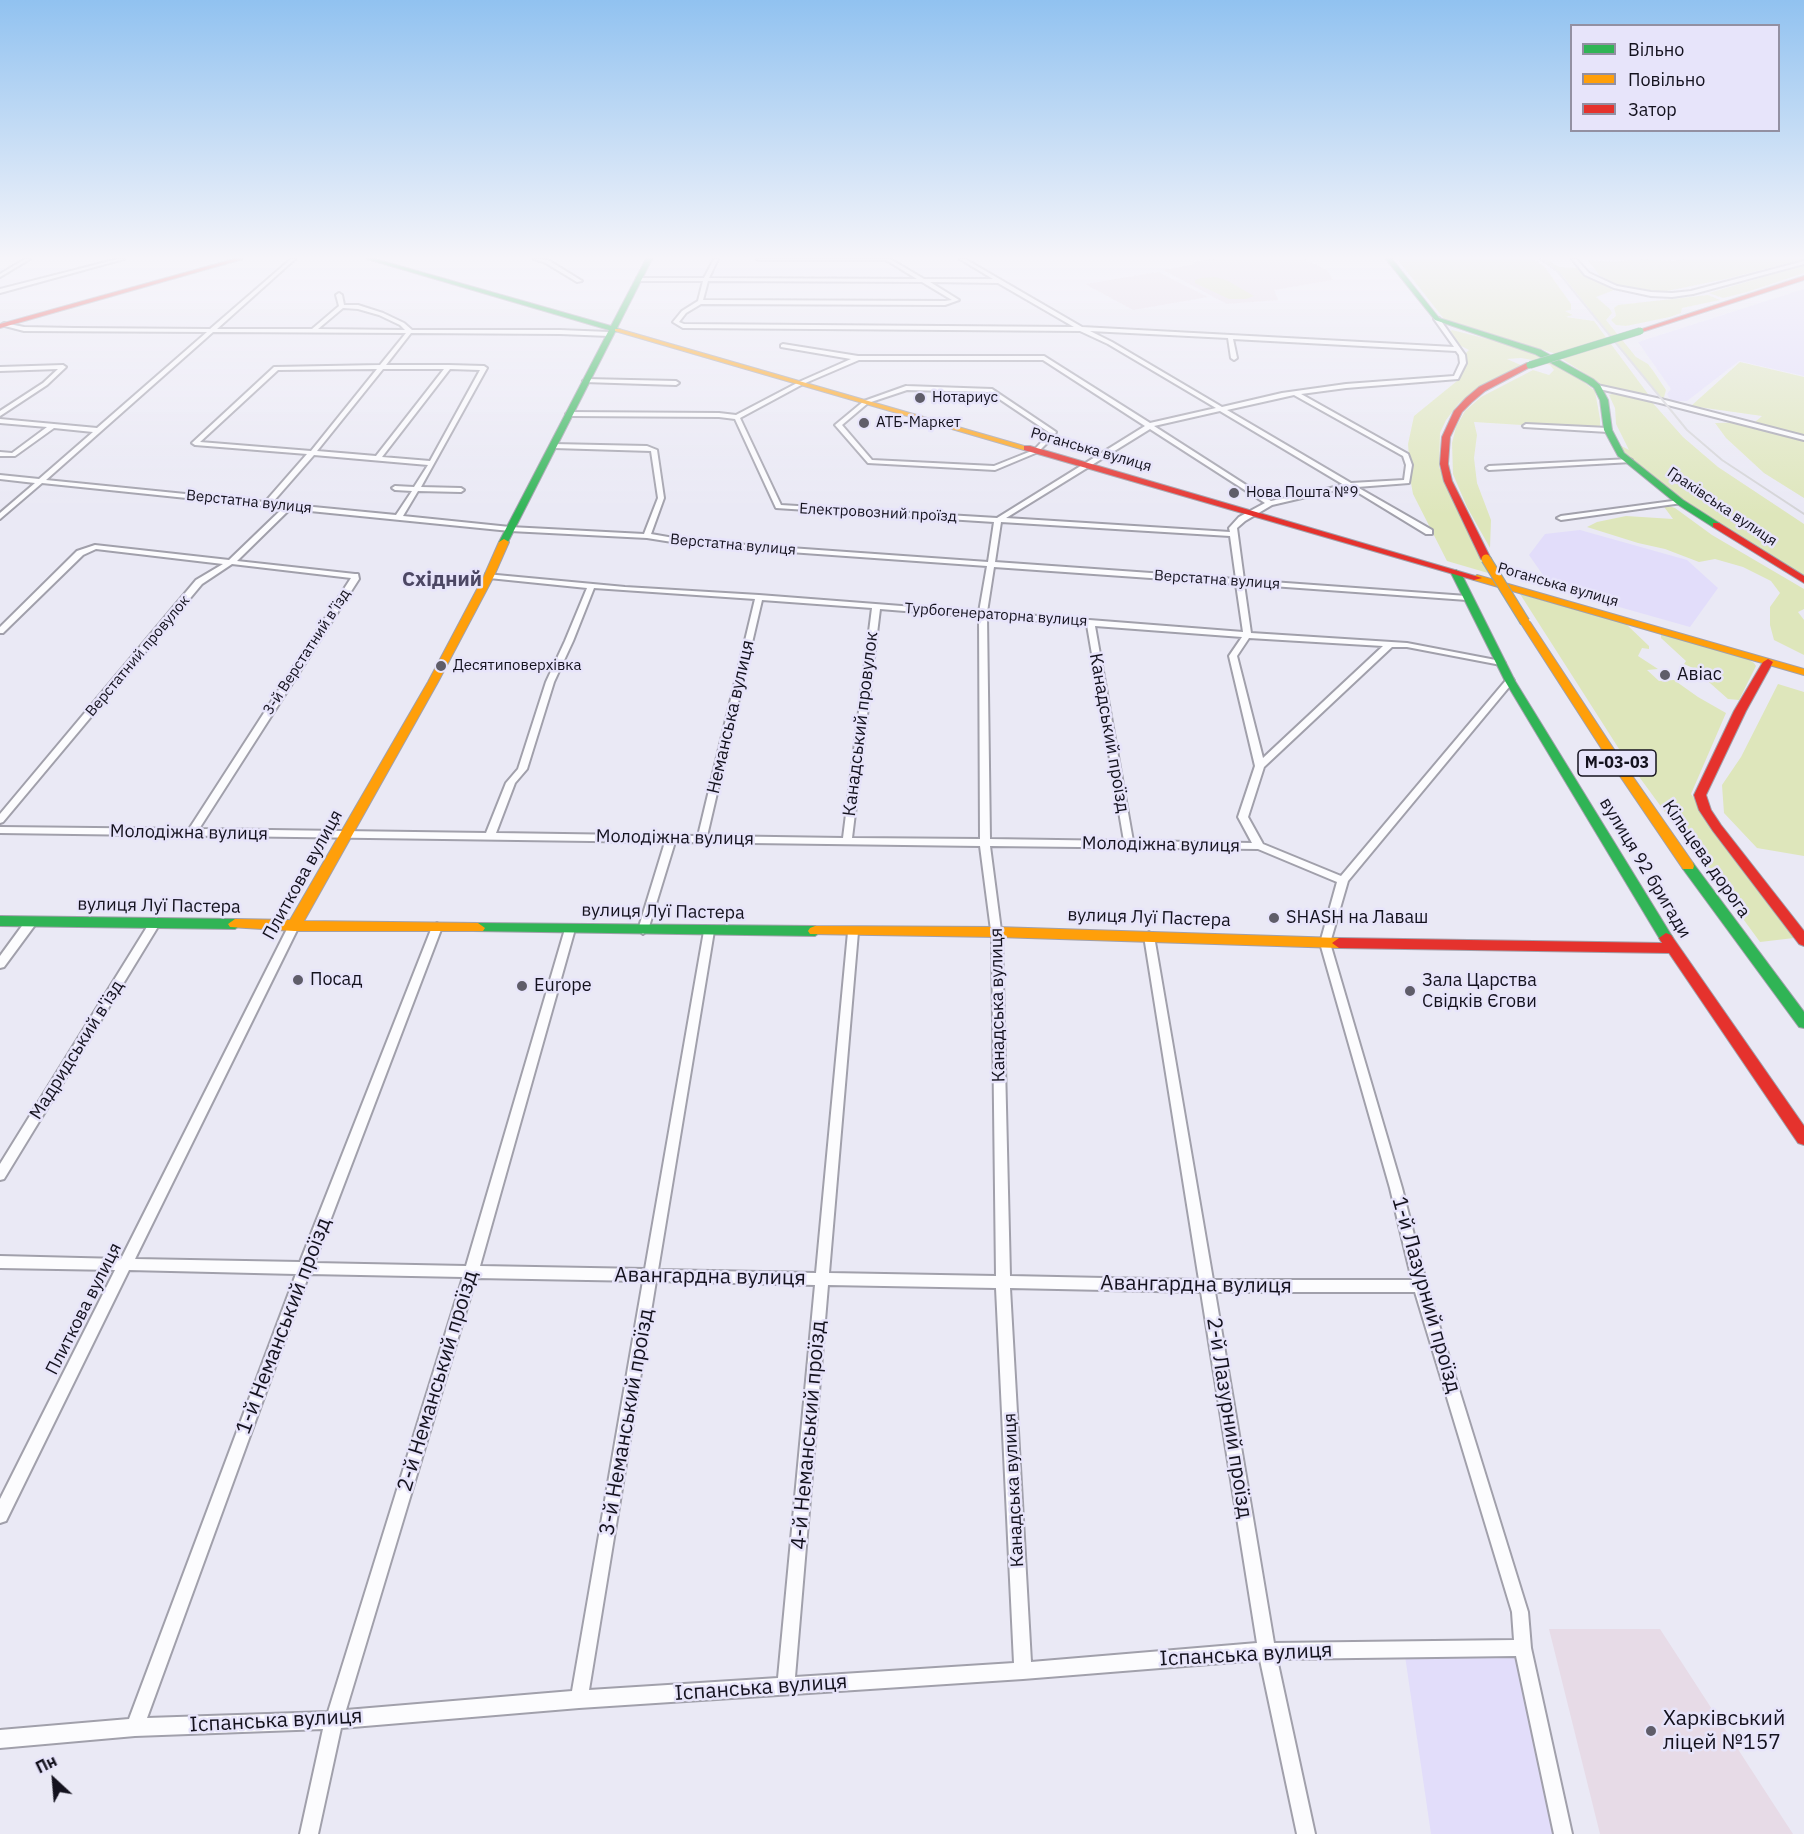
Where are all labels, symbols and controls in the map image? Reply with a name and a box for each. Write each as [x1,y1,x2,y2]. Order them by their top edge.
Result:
legend [1570,24,1780,132]
text: Вільно [1628,38,1684,61]
text: Повільно [1628,68,1705,91]
text: Затор [1628,98,1677,121]
place label: Нотариус [932,389,998,407]
marker: Нотариус [913,391,927,405]
place label: АТБ-Маркет [876,414,961,432]
marker: АТБ-Маркет [857,416,871,430]
street label: Роганська вулиця [1028,424,1154,476]
street label: Граківська вулиця [1664,464,1780,550]
place label: Нова Пошта №9 [1246,484,1358,502]
street label: Верстатна вулиця [185,486,313,518]
marker: Нова Пошта №9 [1227,486,1241,500]
street label: Електровозний проїзд [799,500,957,526]
street label: Верстатна вулиця [669,531,797,559]
street label: Роганська вулиця [1495,559,1621,611]
street label: Верстатна вулиця [1153,567,1281,593]
district label: Східний [402,568,482,592]
street label: 3-й Верстатний в’їзд [260,586,354,718]
street label: Верстатний провулок [82,592,194,720]
street label: Турбогенераторна вулиця [904,600,1088,630]
street label: Канадський провулок [839,630,883,818]
street label: Неманська вулиця [703,638,759,796]
street label: Канадський проїзд [1084,652,1134,814]
place label: Десятиповерхівка [453,657,581,675]
marker: Десятиповерхівка [434,659,448,673]
place label: Авіас [1677,664,1722,686]
marker: Авіас [1658,668,1672,682]
road number: М-03-03 [1578,750,1656,776]
street label: вулиця 92 бригади [1595,794,1695,942]
street label: Кільцева дорога [1657,796,1755,922]
street label: Плиткова вулиця [258,806,348,944]
street label: Молодіжна вулиця [110,821,268,845]
street label: Молодіжна вулиця [596,826,754,850]
street label: Молодіжна вулиця [1082,833,1240,857]
street label: вулиця Луї Пастера [77,894,241,918]
street label: вулиця Луї Пастера [581,900,745,924]
street label: вулиця Луї Пастера [1067,904,1231,932]
place label: SHASH на Лаваш [1286,907,1428,929]
marker: SHASH на Лаваш [1267,911,1281,925]
street label: Канадська вулиця [986,928,1010,1082]
place label: Посад [310,969,362,991]
place label: Зала Царства Свідків Єгови [1422,970,1537,1012]
marker: Посад [291,973,305,987]
place label: Europe [534,975,592,997]
street label: Мадридський в'їзд [25,976,129,1124]
marker: Europe [515,979,529,993]
marker: Зала Царства Свідків Єгови [1403,984,1417,998]
street label: 1-й Лазурний проїзд [1386,1194,1466,1396]
street label: 1-й Неманський проїзд [231,1214,337,1438]
street label: Плиткова вулиця [41,1239,127,1379]
street label: Авангардна вулиця [614,1263,806,1291]
street label: 2-й Неманський проїзд [392,1267,484,1495]
street label: Авангардна вулиця [1100,1271,1292,1299]
street label: 3-й Неманський проїзд [595,1307,659,1537]
street label: 2-й Лазурний проїзд [1201,1316,1257,1520]
street label: 4-й Неманський проїзд [786,1319,832,1551]
street label: Канадська вулиця [999,1412,1029,1568]
street label: Іспанська вулиця [1159,1638,1333,1672]
street label: Іспанська вулиця [674,1669,848,1707]
street label: Іспанська вулиця [189,1704,363,1738]
place label: Харківський ліцей №157 [1663,1706,1785,1756]
marker: Харківський ліцей №157 [1644,1724,1658,1738]
north arrow [24,1750,84,1810]
text: Пн [32,1750,60,1777]

